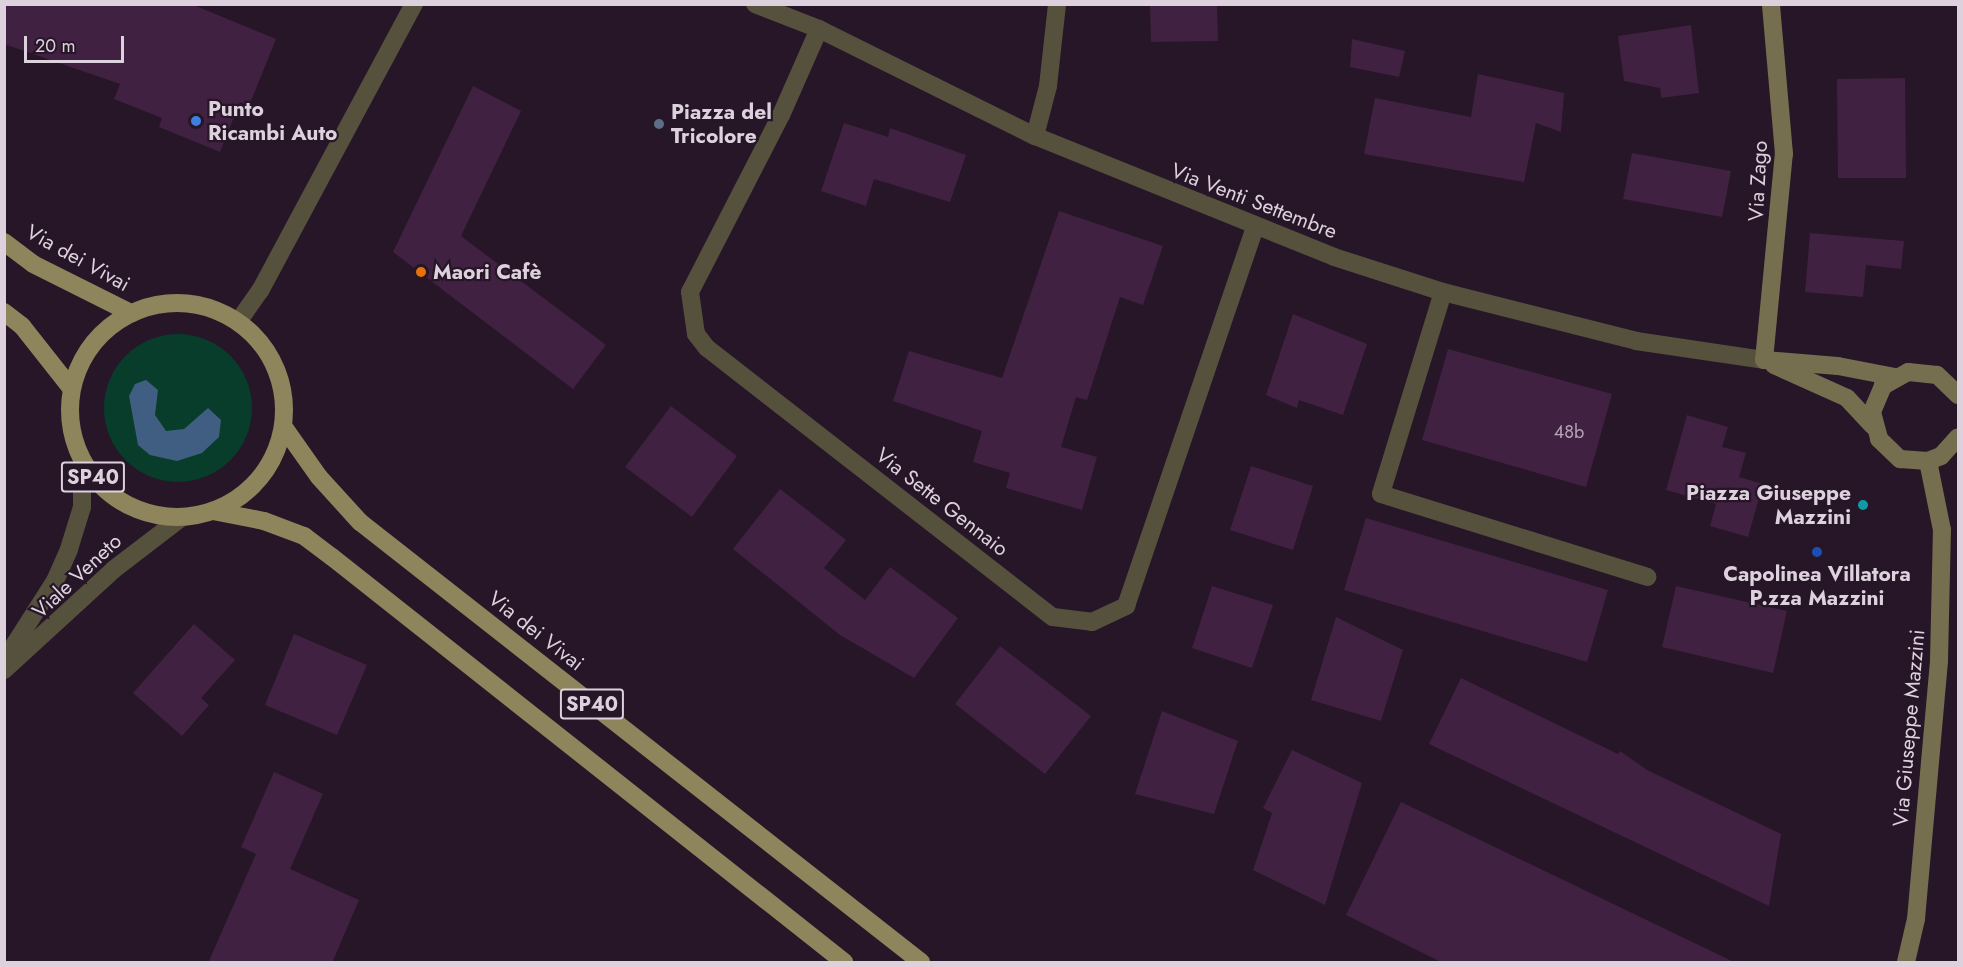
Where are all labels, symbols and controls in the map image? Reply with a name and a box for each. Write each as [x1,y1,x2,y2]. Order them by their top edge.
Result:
scale bar [27,24,128,62]
text: 20 m [35,33,75,59]
place label: Punto Ricambi Auto [208,96,338,146]
place label: Piazza del Tricolore [671,99,772,149]
marker: Punto Ricambi Auto [189,114,203,128]
marker: Piazza del Tricolore [652,117,666,131]
street label: Via Zago [1743,140,1773,222]
street label: Via Venti Settembre [1167,158,1341,244]
street label: Via dei Vivai [22,219,134,297]
place label: Maori Cafè [433,259,541,285]
marker: Maori Cafè [414,265,428,279]
house number: 48b [1554,421,1584,443]
street label: Via Sette Gennaio [871,442,1013,562]
road number: SP40 [60,460,126,494]
place label: Piazza Giuseppe Mazzini [1686,480,1851,530]
marker: Piazza Giuseppe Mazzini [1856,498,1870,512]
street label: Viale Veneto [27,528,127,624]
marker: Capolinea Villatora P.zza Mazzini [1810,545,1824,559]
place label: Capolinea Villatora P.zza Mazzini [1723,561,1911,611]
street label: Via dei Vivai [483,586,589,676]
street label: Via Giuseppe Mazzini [1888,628,1930,828]
road number: SP40 [559,687,625,721]

